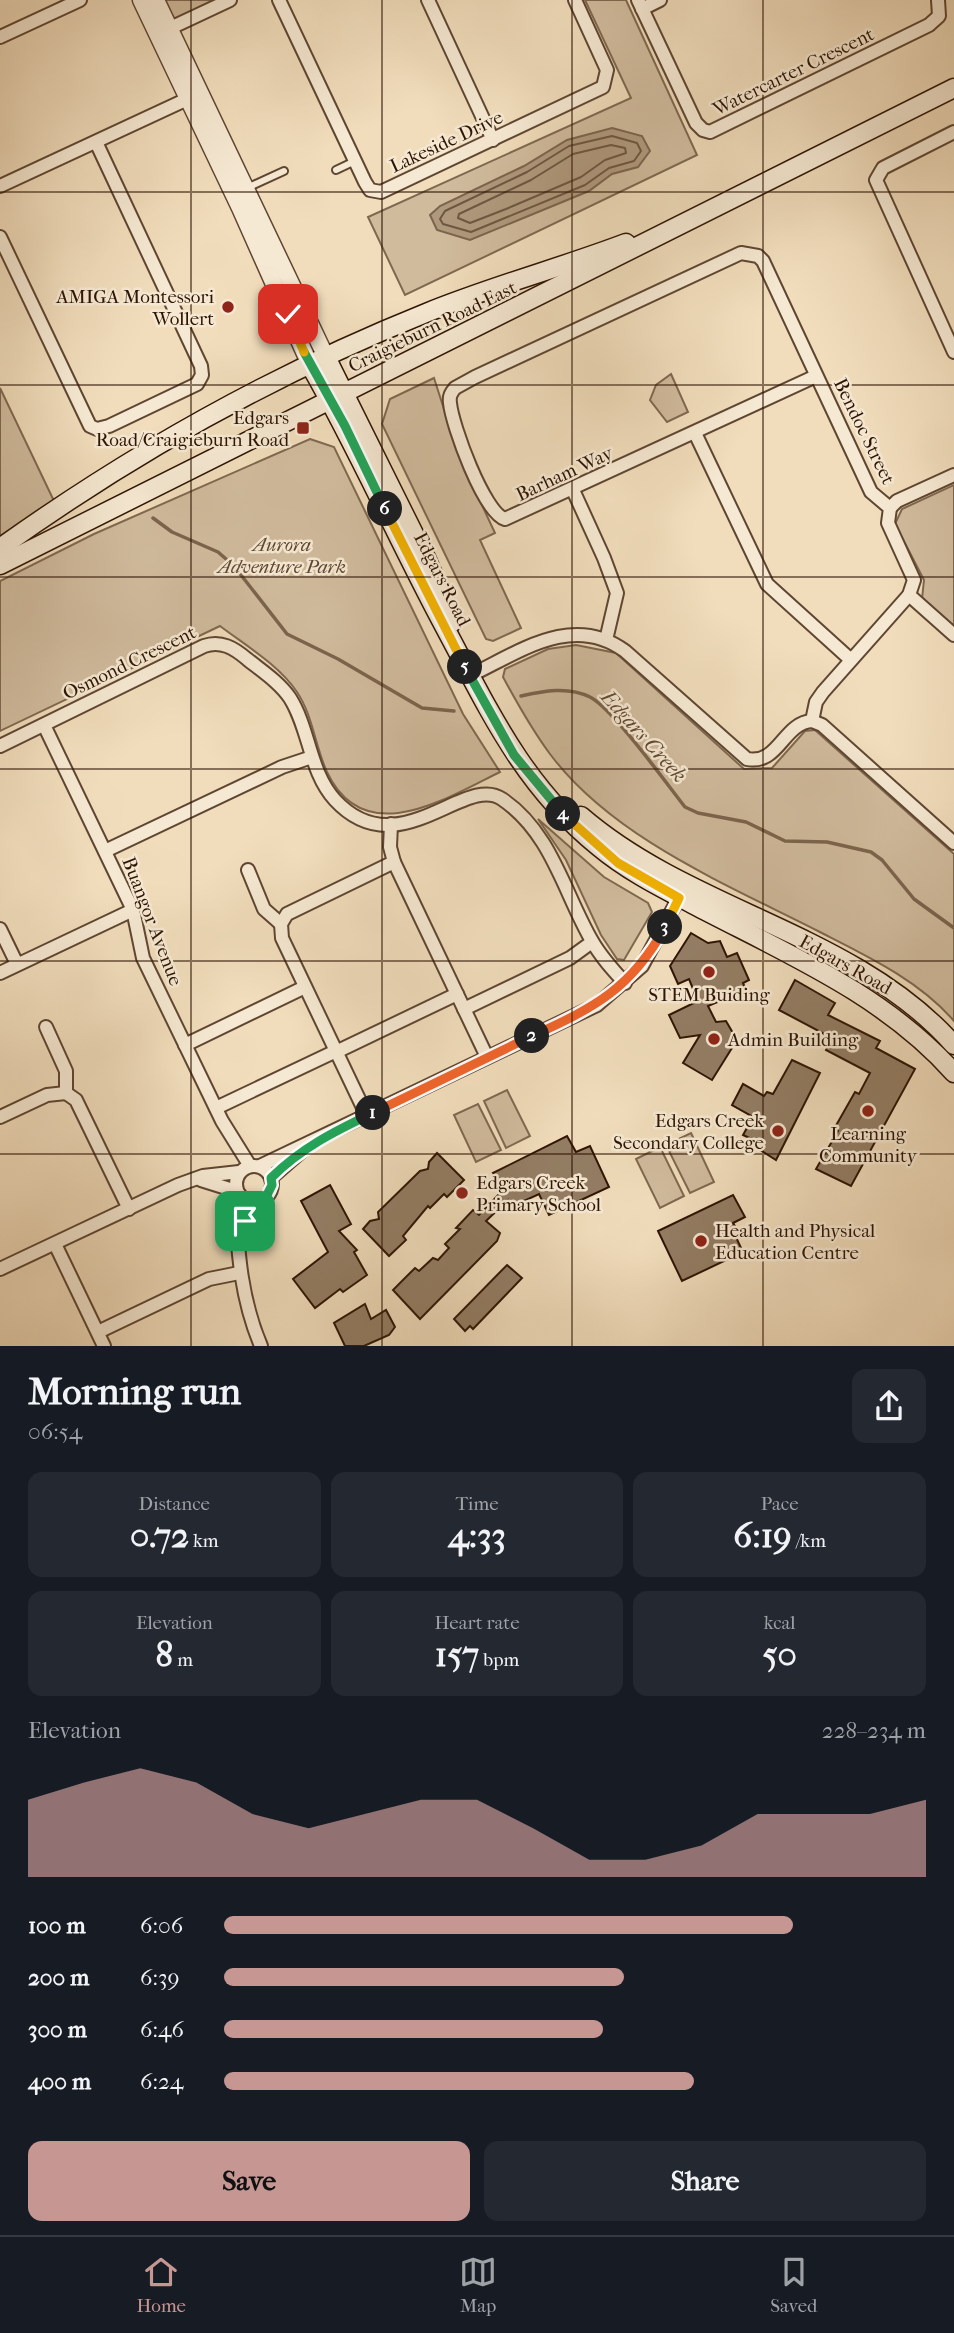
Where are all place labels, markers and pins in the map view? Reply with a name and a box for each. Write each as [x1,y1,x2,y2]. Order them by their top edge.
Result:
pin [258,284,318,344]
place label: AMIGA Montessori Wollert [55,286,214,330]
marker: AMIGA Montessori Wollert [220,299,236,315]
place label: Edgars Road/Craigieburn Road [96,407,290,451]
marker: Edgars Road/Craigieburn Road [295,420,311,436]
pin: 6 [368,491,402,526]
pin: 5 [448,650,482,684]
pin: 4 [546,796,580,832]
pin: 3 [648,909,682,944]
marker: STEM Buiding [701,964,717,980]
place label: STEM Buiding [648,984,771,1006]
pin: 2 [514,1018,550,1054]
place label: Admin Building [727,1029,859,1051]
marker: Admin Building [706,1031,722,1047]
pin: 1 [356,1096,390,1130]
marker: Learning Community [860,1103,876,1119]
place label: Edgars Creek Secondary College [613,1110,764,1154]
marker: Edgars Creek Secondary College [770,1123,786,1139]
place label: Learning Community [819,1123,918,1167]
place label: Edgars Creek Primary School [476,1172,601,1216]
marker: Edgars Creek Primary School [454,1185,470,1201]
pin [215,1191,275,1251]
place label: Health and Physical Education Centre [715,1220,875,1264]
marker: Health and Physical Education Centre [693,1233,709,1249]

